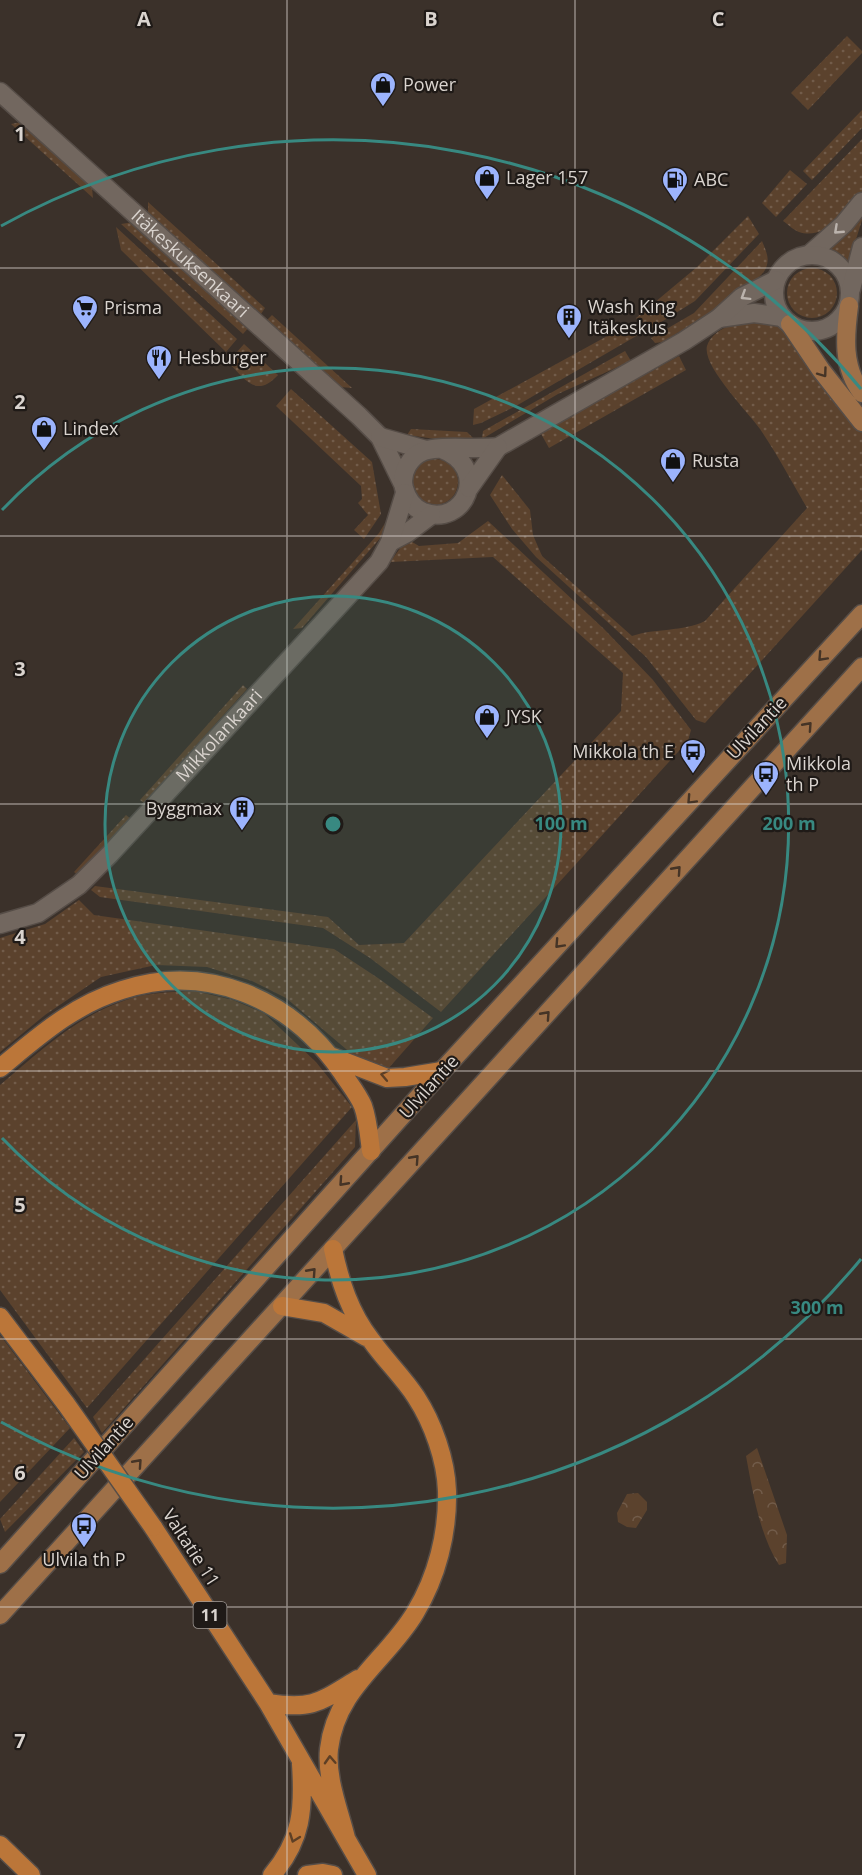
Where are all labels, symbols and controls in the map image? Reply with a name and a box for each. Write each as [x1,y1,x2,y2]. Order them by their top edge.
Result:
text: A [137,5,151,32]
text: B [424,5,438,32]
text: C [712,5,725,32]
shop icon: Power [368,70,398,108]
place label: Power [403,72,457,96]
text: 1 [14,120,26,147]
shop icon: Lager 157 [472,163,502,201]
place label: Lager 157 [506,165,588,189]
fuel station icon: ABC [660,165,690,203]
place label: ABC [694,167,728,191]
street label: Itäkeskuksenkaari [127,203,255,322]
one-way arrow [834,223,844,234]
one-way arrow [741,289,752,300]
supermarket icon: Prisma [70,293,100,331]
place label: Wash King Itäkeskus [588,294,676,339]
place label: Prisma [104,295,162,319]
building icon: Wash King Itäkeskus [554,302,584,340]
restaurant icon: Hesburger [144,343,174,381]
place label: Hesburger [178,345,267,369]
one-way arrow [816,366,827,377]
text: 2 [14,388,26,415]
shop icon: Lindex [29,414,59,452]
place label: Lindex [63,416,119,440]
shop icon: Rusta [658,446,688,484]
place label: Rusta [692,448,739,472]
one-way arrow [819,649,830,660]
text: 3 [14,655,26,682]
street label: Mikkolankaari [170,684,267,786]
street label: Ulvilantie [721,691,792,764]
shop icon: JYSK [472,702,502,740]
place label: JYSK [504,704,543,728]
one-way arrow [801,722,812,733]
bus stop icon: Mikkola th E [678,737,708,775]
place label: Mikkola th E [572,739,674,763]
place label: Mikkola th P [786,751,851,796]
bus stop icon: Mikkola th P [751,759,781,797]
one-way arrow [687,793,698,804]
building icon: Byggmax [227,794,257,832]
place label: Byggmax [146,796,223,820]
text: 100 m [534,811,588,835]
text: 200 m [762,811,816,835]
centre of rings [323,814,343,834]
one-way arrow [670,867,681,877]
text: 4 [14,923,26,950]
one-way arrow [555,937,566,948]
one-way arrow [539,1011,550,1021]
street label: Ulvilantie [393,1049,463,1123]
one-way arrow [380,1069,390,1082]
one-way arrow [408,1155,419,1166]
one-way arrow [339,1175,350,1186]
text: 5 [14,1191,26,1218]
one-way arrow [305,1268,316,1279]
text: 300 m [790,1295,844,1319]
street label: Ulvilantie [68,1410,138,1484]
text: 6 [14,1459,26,1486]
one-way arrow [131,1459,142,1470]
street label: Valtatie 11 [158,1504,226,1591]
bus stop icon: Ulvila th P [69,1511,99,1549]
place label: Ulvila th P [42,1547,126,1571]
road number: 11 [194,1602,226,1628]
text: 7 [14,1727,26,1754]
one-way arrow [323,1755,336,1764]
one-way arrow [289,1832,302,1843]

